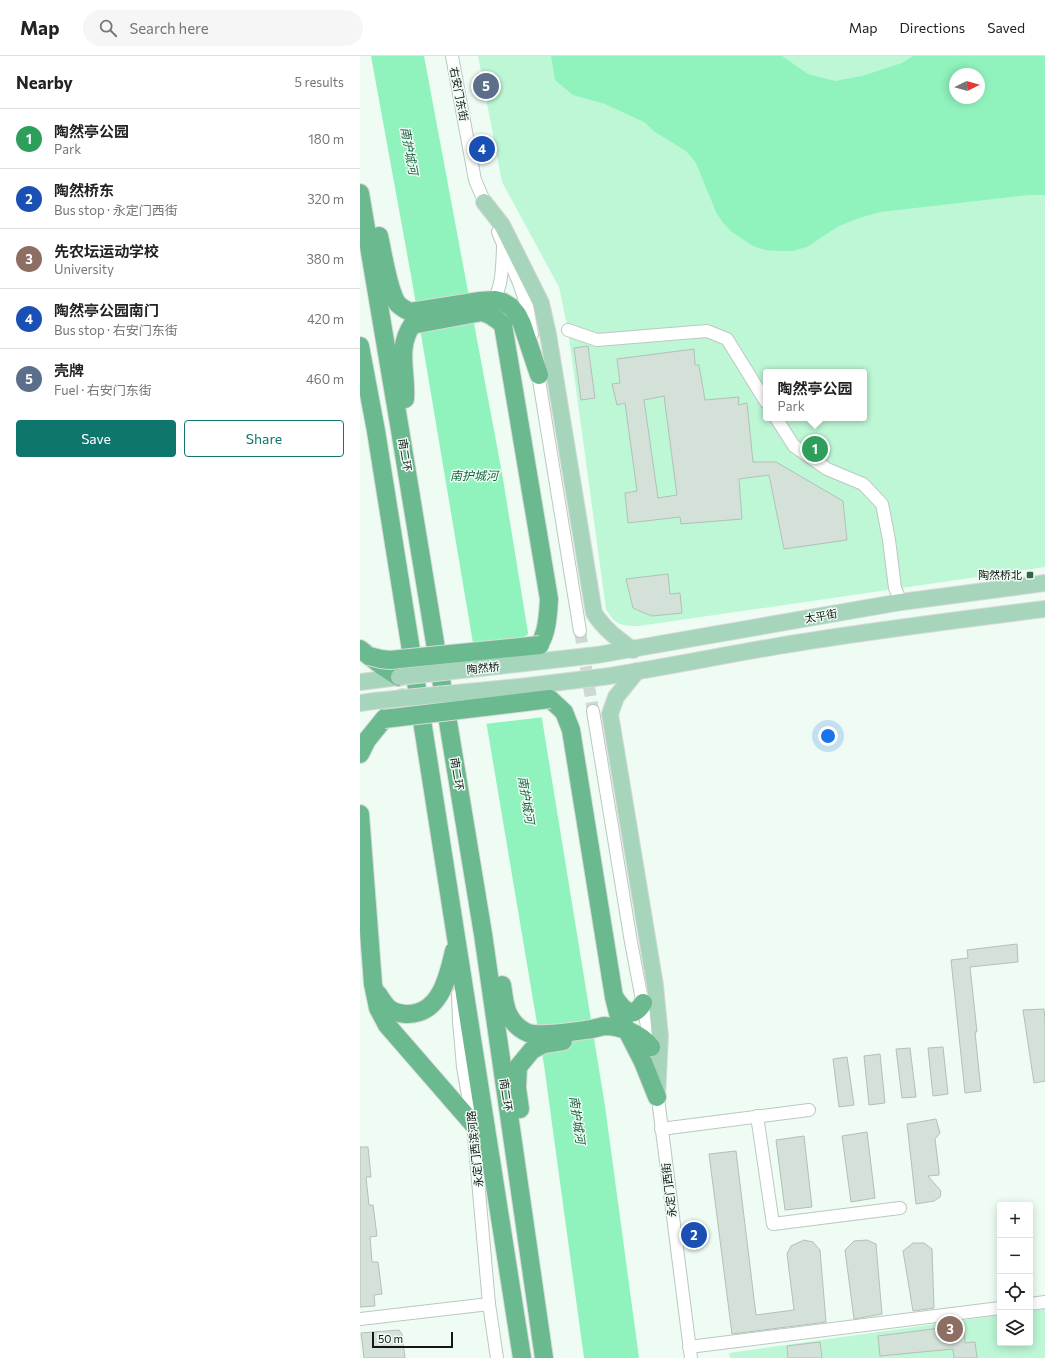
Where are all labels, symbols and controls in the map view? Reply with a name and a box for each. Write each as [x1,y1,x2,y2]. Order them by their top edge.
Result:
search box [83,10,363,46]
text: Map [20,16,59,39]
icon: search [97,17,119,39]
text: Search here [129,19,209,37]
text: Map [849,19,878,36]
text: Directions [900,19,965,36]
text: Saved [987,19,1025,36]
street label: 右安门东街 [448,66,471,122]
north arrow [949,68,985,104]
pin: 5 [473,71,499,101]
text: Nearby [16,72,73,93]
text: 5 results [294,74,344,90]
text: 陶然亭公园 [54,122,129,140]
water label: 南护城河 [399,126,421,178]
text: 1 [26,131,32,147]
text: 180 m [308,131,344,147]
pin: 4 [469,134,495,164]
text: Park [54,141,81,157]
text: 陶然桥东 [54,181,114,199]
text: 2 [25,191,33,207]
text: 320 m [307,191,344,207]
text: Bus stop · 永定门西街 [54,202,178,218]
text: 先农坛运动学校 [54,242,159,260]
text: 3 [25,251,33,267]
text: 380 m [306,251,344,267]
text: University [54,261,114,277]
text: 陶然亭公园南门 [54,301,159,319]
text: 4 [25,311,33,327]
text: 420 m [307,311,344,327]
text: Bus stop · 右安门东街 [54,322,178,338]
text: 壳牌 [54,361,84,379]
popup [763,369,867,421]
text: 5 [25,371,33,387]
text: 460 m [306,371,344,387]
text: 陶然亭公园 [777,379,853,397]
text: Fuel · 右安门东街 [54,382,152,398]
text: Park [777,398,805,414]
button: Save [16,420,176,457]
button: Share [184,420,344,457]
pin: 1 [802,434,828,464]
street label: 南二环 [396,438,414,472]
water label: 南护城河 [450,468,500,482]
place label: 陶然桥北 [978,568,1022,581]
marker: 陶然桥北 [1025,570,1035,580]
street label: 太平街 [804,606,838,625]
street label: 陶然桥 [466,659,500,676]
your location [818,726,838,746]
street label: 南二环 [448,757,466,791]
water label: 南护城河 [516,775,538,827]
street label: 南二环 [498,1078,515,1112]
water label: 南护城河 [568,1095,589,1147]
street label: 永定门西滨河路 [464,1110,485,1188]
street label: 永定门西街 [659,1162,678,1218]
map controls [997,1202,1033,1346]
button: + [997,1202,1033,1238]
pin: 2 [681,1220,707,1250]
button: − [997,1238,1033,1274]
button: locate [997,1274,1033,1310]
button: layers [997,1310,1033,1346]
pin: 3 [937,1314,963,1344]
scale bar [372,1330,453,1349]
text: 50 m [378,1332,403,1345]

